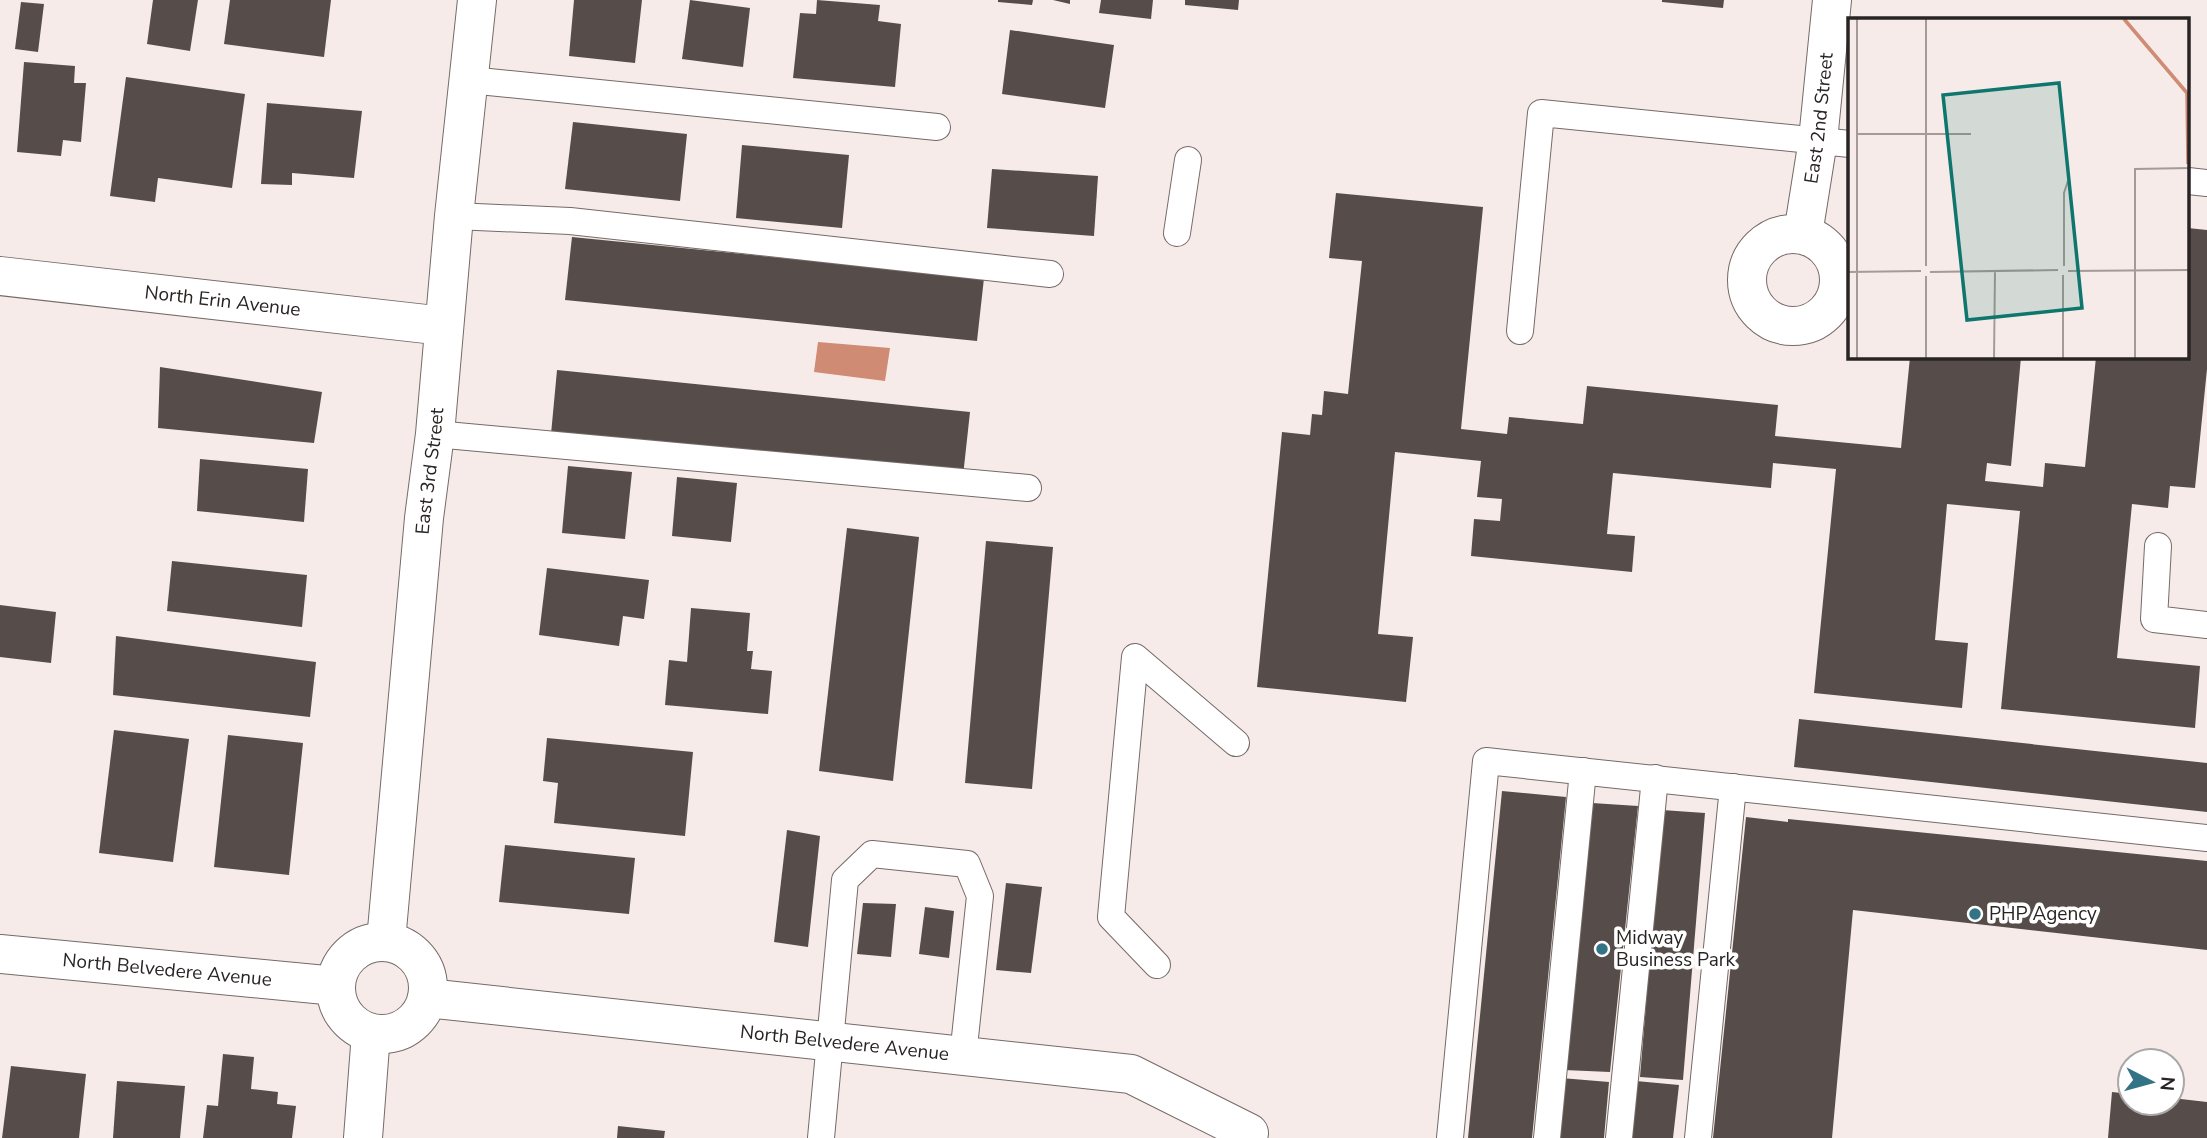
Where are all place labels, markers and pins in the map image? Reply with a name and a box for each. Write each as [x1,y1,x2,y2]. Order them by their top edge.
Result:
place label: PHP Agency [1989,901,2097,927]
marker: PHP Agency [1967,906,1983,922]
place label: Midway Business Park [1616,925,1736,973]
marker: Midway Business Park [1594,941,1610,957]

